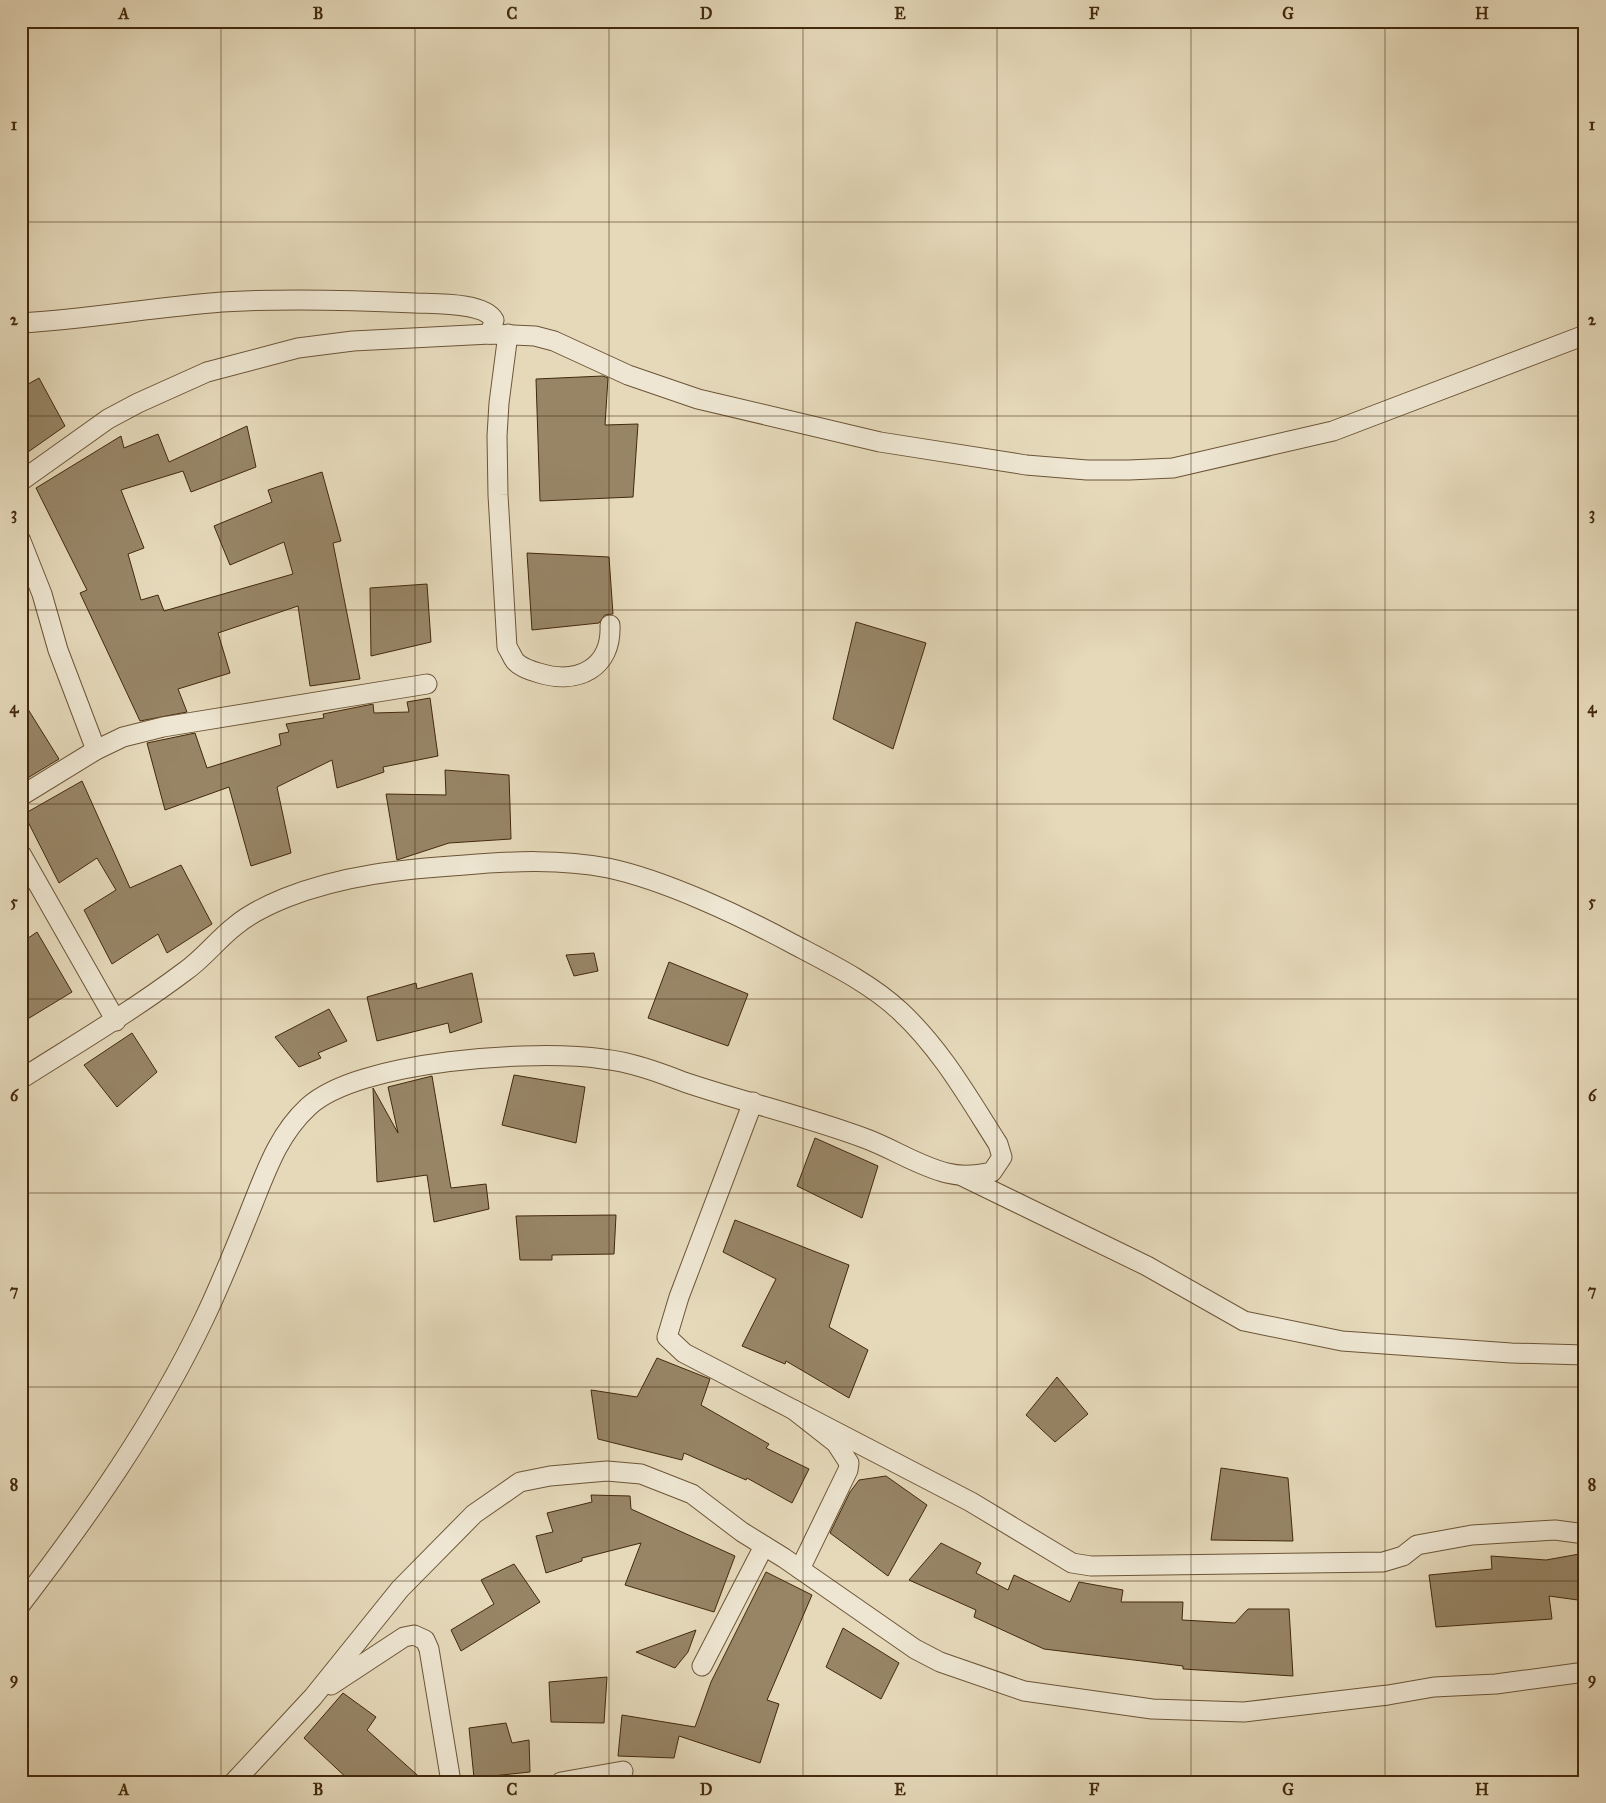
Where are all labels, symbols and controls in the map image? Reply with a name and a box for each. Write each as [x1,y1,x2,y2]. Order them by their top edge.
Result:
text: A [118,4,130,23]
text: B [313,4,323,23]
text: C [507,4,518,23]
text: D [700,4,713,23]
text: E [894,4,906,23]
text: F [1089,4,1100,23]
text: G [1282,4,1294,23]
text: H [1475,4,1489,23]
text: 1 [11,115,18,134]
text: 1 [1589,115,1596,134]
text: 2 [10,310,19,329]
text: 2 [1588,310,1597,329]
text: 3 [11,504,17,524]
text: 3 [1589,504,1595,524]
text: 4 [10,698,20,718]
text: 4 [1588,698,1598,718]
text: 5 [10,892,18,911]
text: 5 [1588,892,1596,911]
text: 6 [10,1086,19,1105]
text: 6 [1588,1086,1597,1105]
text: 7 [10,1281,19,1300]
text: 7 [1588,1281,1597,1300]
text: 8 [10,1475,18,1494]
text: 8 [1588,1475,1596,1494]
text: 9 [10,1669,18,1689]
text: 9 [1588,1669,1596,1689]
text: A [118,1780,130,1799]
text: B [313,1780,323,1799]
text: C [507,1780,518,1799]
text: D [700,1780,713,1799]
text: E [894,1780,906,1799]
text: F [1089,1780,1100,1799]
text: G [1282,1780,1294,1799]
text: H [1475,1780,1489,1799]

